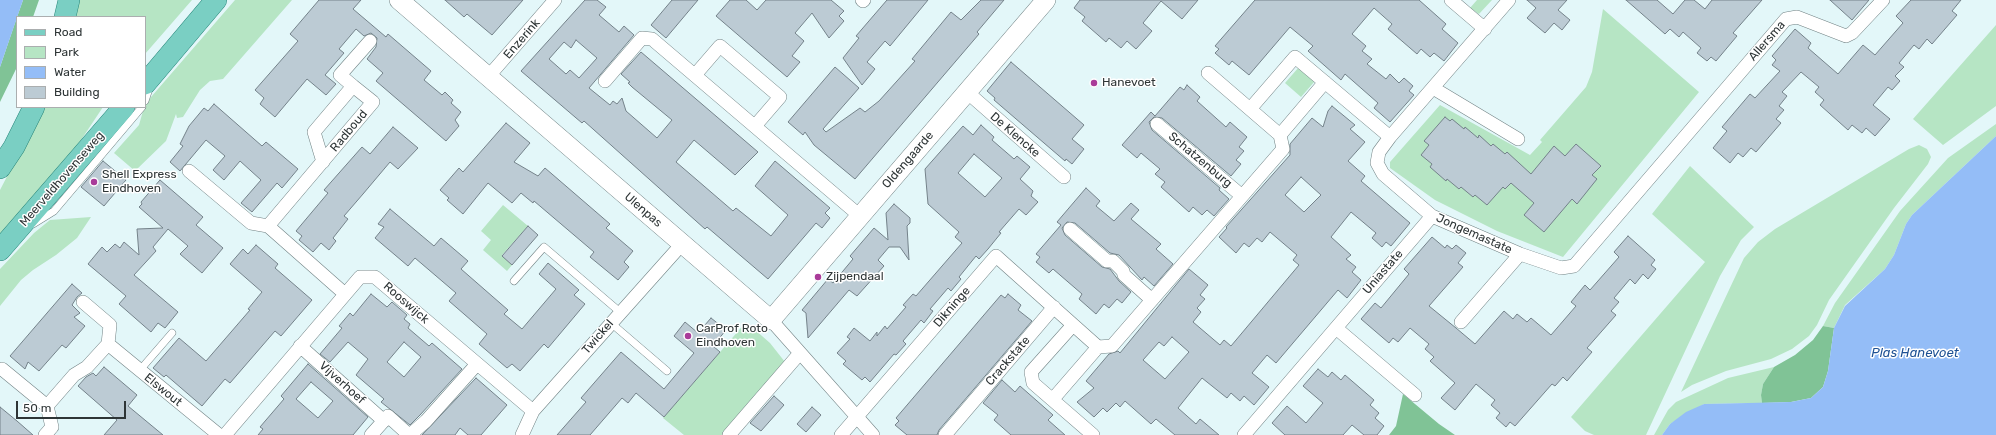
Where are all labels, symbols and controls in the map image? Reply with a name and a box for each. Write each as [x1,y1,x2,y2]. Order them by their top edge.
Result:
legend [16,16,146,108]
street label: Enzerink [501,16,543,62]
street label: Allersma [1746,18,1788,64]
text: Road [54,25,82,39]
text: Park [54,45,79,59]
text: Water [54,65,86,79]
place label: Hanevoet [1102,76,1156,90]
marker: Hanevoet [1089,78,1099,88]
text: Building [54,85,100,99]
street label: Radboud [327,107,371,155]
street label: De Klencke [987,109,1043,161]
street label: Meerveldhovenseweg [17,129,107,229]
street label: Oldengaarde [879,129,937,191]
street label: Schatzenburg [1165,129,1235,191]
place label: Shell Express Eindhoven [102,168,177,196]
marker: Shell Express Eindhoven [89,177,99,187]
street label: Ulenpas [621,190,665,230]
street label: Jongemastate [1434,211,1514,257]
street label: Uniastate [1360,247,1406,297]
place label: Zijpendaal [826,270,884,284]
marker: Zijpendaal [813,272,823,282]
street label: Rooswijck [380,279,432,327]
street label: Dikninge [931,284,973,330]
street label: Twickel [579,317,617,357]
place label: CarProf Roto Eindhoven [696,322,768,350]
marker: CarProf Roto Eindhoven [683,331,693,341]
street label: Crackstate [983,333,1033,389]
water label: Plas Hanevoet [1871,345,1959,361]
street label: Vijverhoef [316,359,368,407]
street label: Elswout [141,370,185,410]
scale bar [18,393,128,419]
text: 50 m [23,401,51,415]

